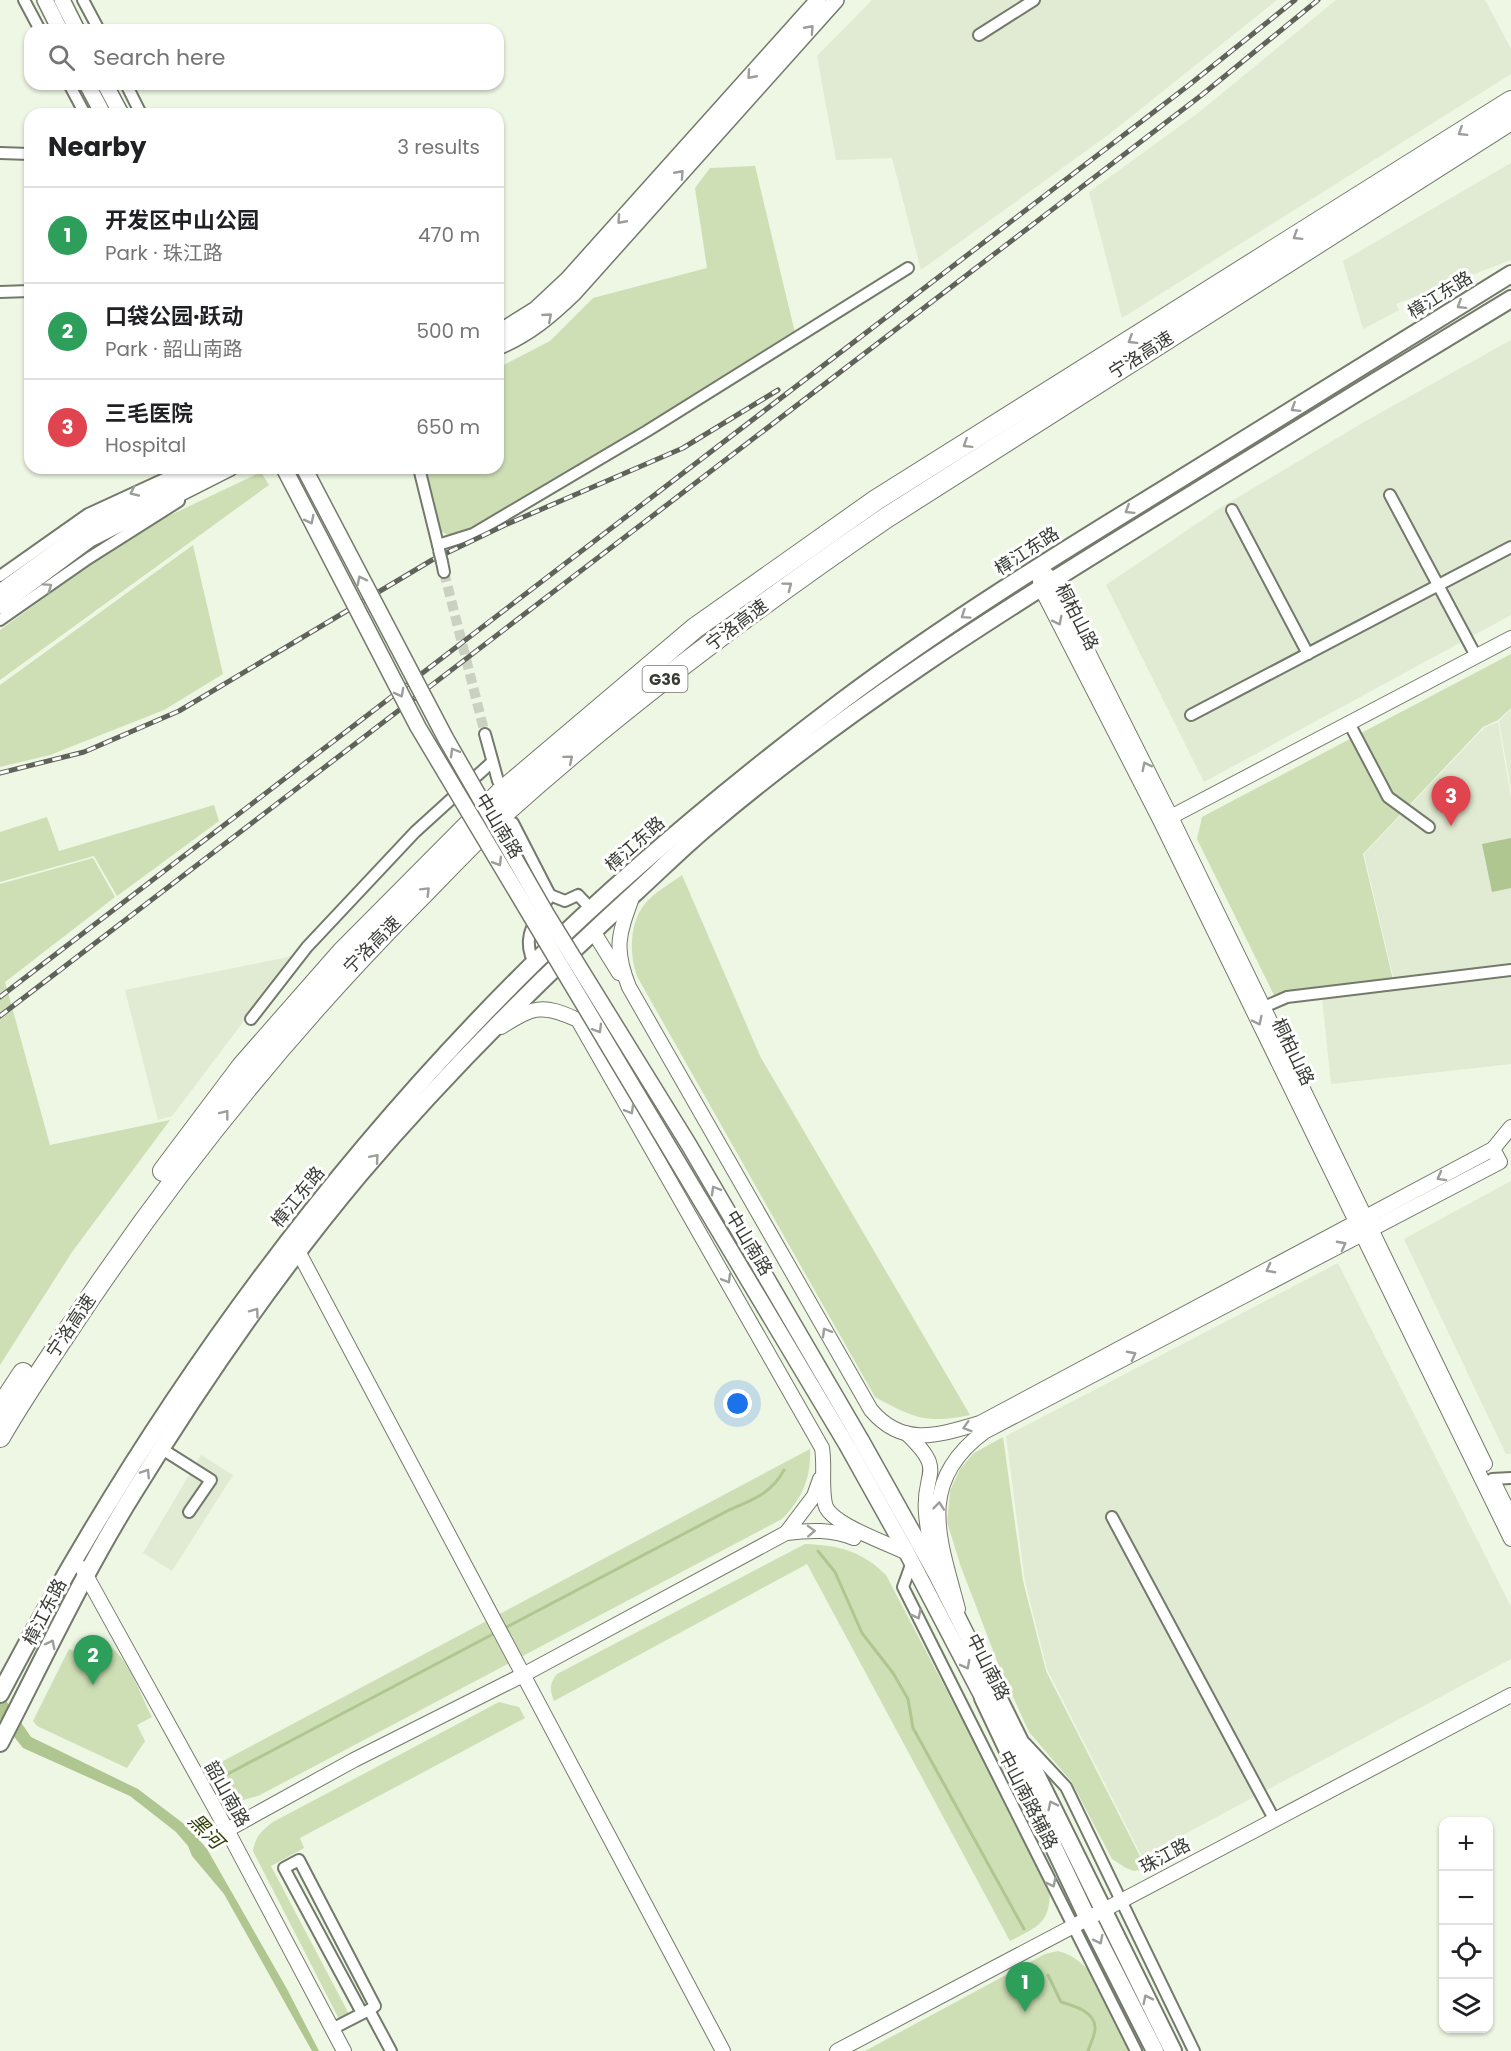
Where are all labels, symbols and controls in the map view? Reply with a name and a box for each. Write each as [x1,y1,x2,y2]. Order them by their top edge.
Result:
search box [24,24,504,90]
one-way arrow [803,25,814,36]
icon: search [45,41,78,74]
text: Search here [93,42,226,73]
one-way arrow [747,68,758,79]
one-way arrow [1457,124,1468,135]
text: Nearby [48,129,146,165]
text: 3 results [397,133,480,161]
one-way arrow [673,170,684,181]
text: 开发区中山公园 [105,205,259,236]
one-way arrow [617,213,628,224]
text: 1 [64,221,71,249]
text: 470 m [418,221,480,249]
one-way arrow [1292,228,1303,239]
text: Park · 珠江路 [105,239,223,267]
street label: 樟江东路 [1403,265,1477,324]
one-way arrow [1457,298,1467,310]
text: 口袋公园·跃动 [105,301,244,332]
one-way arrow [541,313,552,324]
text: 2 [62,317,73,345]
text: 500 m [416,317,480,345]
street label: 宁洛高速 [1104,325,1178,384]
one-way arrow [1127,332,1138,343]
text: Park · 韶山南路 [105,335,243,363]
text: 三毛医院 [105,398,193,429]
one-way arrow [1291,400,1301,412]
text: 3 [61,413,74,441]
text: 650 m [416,413,480,441]
text: Hospital [105,431,186,459]
one-way arrow [962,436,973,447]
one-way arrow [130,484,141,496]
one-way arrow [1125,503,1136,514]
one-way arrow [303,514,315,525]
street label: 樟江东路 [990,520,1064,581]
one-way arrow [357,576,368,587]
street label: 桐柏山路 [1050,579,1105,655]
one-way arrow [41,583,52,594]
one-way arrow [782,583,793,594]
street label: 宁洛高速 [700,593,773,656]
one-way arrow [961,608,972,619]
one-way arrow [1051,615,1062,625]
road number: G36 [642,666,688,692]
one-way arrow [393,687,404,698]
one-way arrow [449,748,461,758]
one-way arrow [562,755,573,766]
one-way arrow [1141,761,1153,772]
pin: 3 [1432,776,1470,826]
street label: 中山南路 [470,788,529,863]
street label: 樟江东路 [600,810,670,877]
one-way arrow [491,856,502,866]
one-way arrow [419,887,430,898]
street label: 宁洛高速 [337,910,406,979]
one-way arrow [1251,1014,1262,1025]
street label: 桐柏山路 [1266,1014,1320,1090]
one-way arrow [591,1023,602,1033]
one-way arrow [622,1104,634,1114]
one-way arrow [218,1109,229,1120]
one-way arrow [368,1154,379,1165]
street label: 樟江东路 [265,1161,330,1233]
one-way arrow [1437,1170,1448,1181]
one-way arrow [711,1186,722,1196]
street label: 中山南路 [720,1205,779,1280]
one-way arrow [1336,1241,1347,1252]
one-way arrow [1265,1262,1276,1273]
one-way arrow [720,1273,731,1283]
street label: 宁洛高速 [40,1289,101,1363]
one-way arrow [248,1307,259,1318]
one-way arrow [822,1328,833,1338]
one-way arrow [1126,1351,1137,1362]
your location [723,1389,752,1418]
one-way arrow [962,1420,972,1432]
one-way arrow [138,1469,149,1480]
one-way arrow [932,1502,945,1511]
one-way arrow [806,1525,815,1537]
street label: 樟江东路 [17,1574,72,1650]
one-way arrow [910,1609,921,1620]
street label: 中山南路 [961,1629,1016,1705]
pin: 2 [74,1636,112,1685]
one-way arrow [44,1640,55,1650]
one-way arrow [959,1659,970,1669]
street label: 中山南路辅路 [993,1746,1064,1854]
street label: 韶山南路 [199,1756,256,1831]
one-way arrow [1047,1800,1059,1811]
water label: 黑河 [182,1807,233,1858]
map controls [1439,1817,1493,2033]
button: + [1439,1817,1493,1871]
street label: 珠江路 [1135,1832,1194,1879]
button: − [1439,1871,1493,1925]
one-way arrow [1045,1877,1056,1888]
button: locate [1439,1925,1493,1979]
one-way arrow [1092,1934,1103,1944]
pin: 1 [1006,1962,1044,2012]
button: layers [1439,1979,1493,2033]
one-way arrow [1143,1994,1155,2005]

